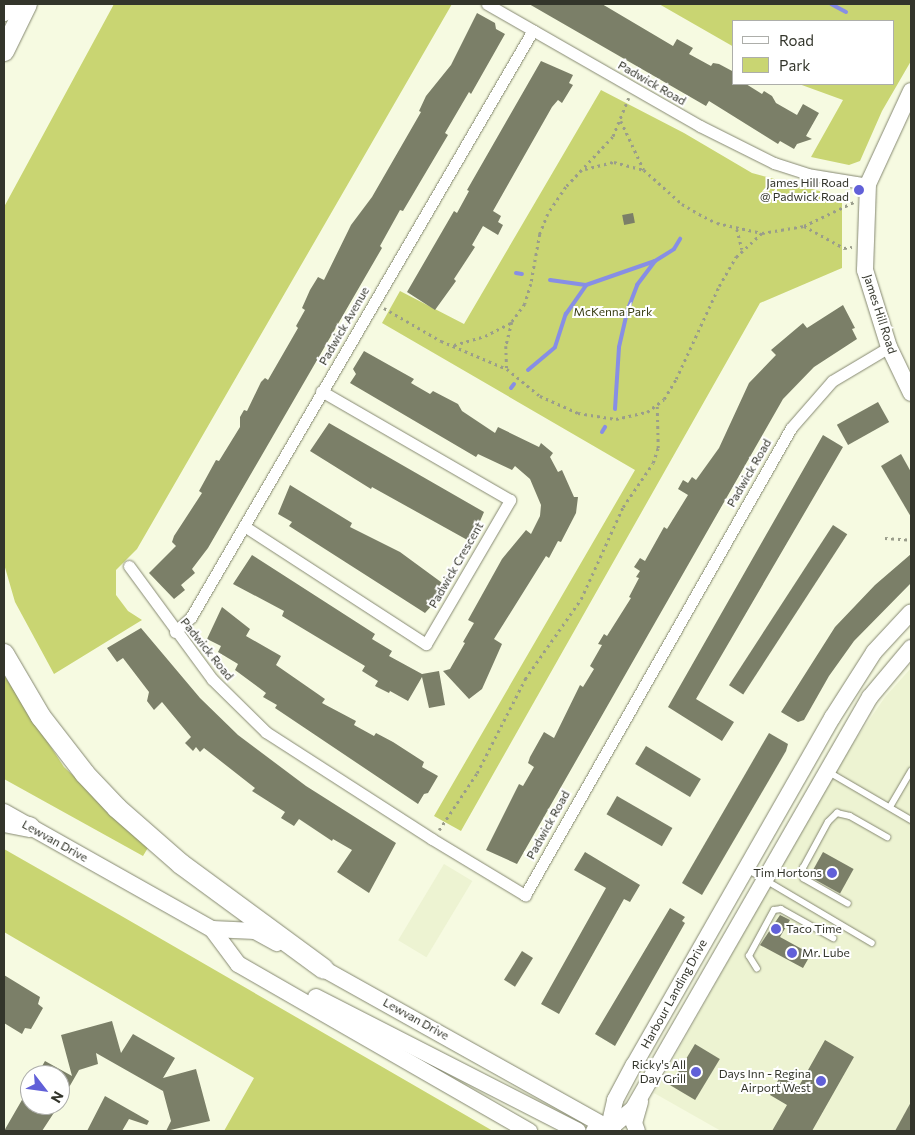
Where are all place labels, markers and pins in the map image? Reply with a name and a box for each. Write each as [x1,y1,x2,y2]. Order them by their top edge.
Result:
place label: James Hill Road @ Padwick Road [760,176,849,204]
marker: James Hill Road @ Padwick Road [853,184,865,196]
place label: Tim Hortons [753,866,822,880]
marker: Tim Hortons [826,867,838,879]
place label: Taco Time [786,922,842,936]
marker: Taco Time [770,923,782,935]
place label: Mr. Lube [802,946,850,960]
marker: Mr. Lube [786,947,798,959]
place label: Ricky's All Day Grill [632,1058,686,1086]
marker: Ricky's All Day Grill [690,1066,702,1078]
place label: Days Inn - Regina Airport West [719,1067,811,1095]
marker: Days Inn - Regina Airport West [815,1075,827,1087]

